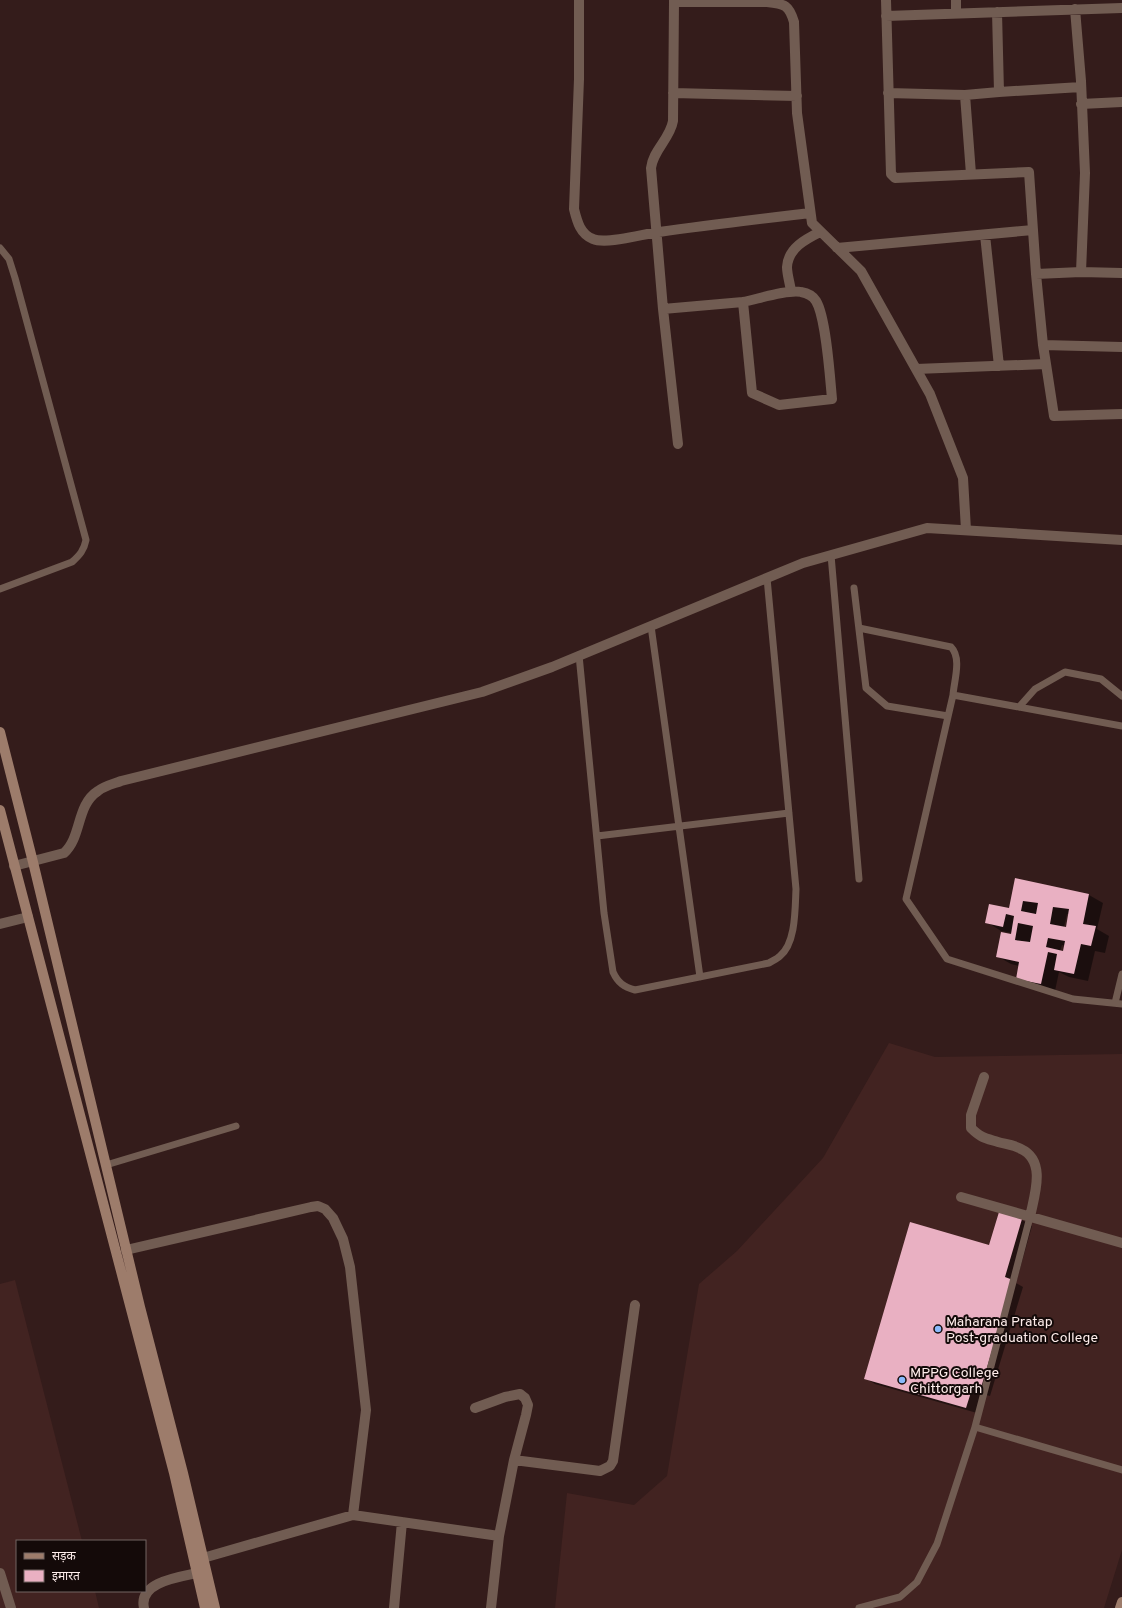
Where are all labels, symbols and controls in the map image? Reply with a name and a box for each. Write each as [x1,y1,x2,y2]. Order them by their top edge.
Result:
place label: Maharana Pratap Post-graduation College [946,1314,1098,1347]
marker: Maharana Pratap Post-graduation College [933,1324,943,1334]
place label: MPPG College Chittorgarh [910,1365,999,1398]
marker: MPPG College Chittorgarh [897,1375,907,1385]
legend [16,1540,146,1592]
text: सड़क [52,1549,77,1565]
text: इमारत [52,1569,81,1585]

